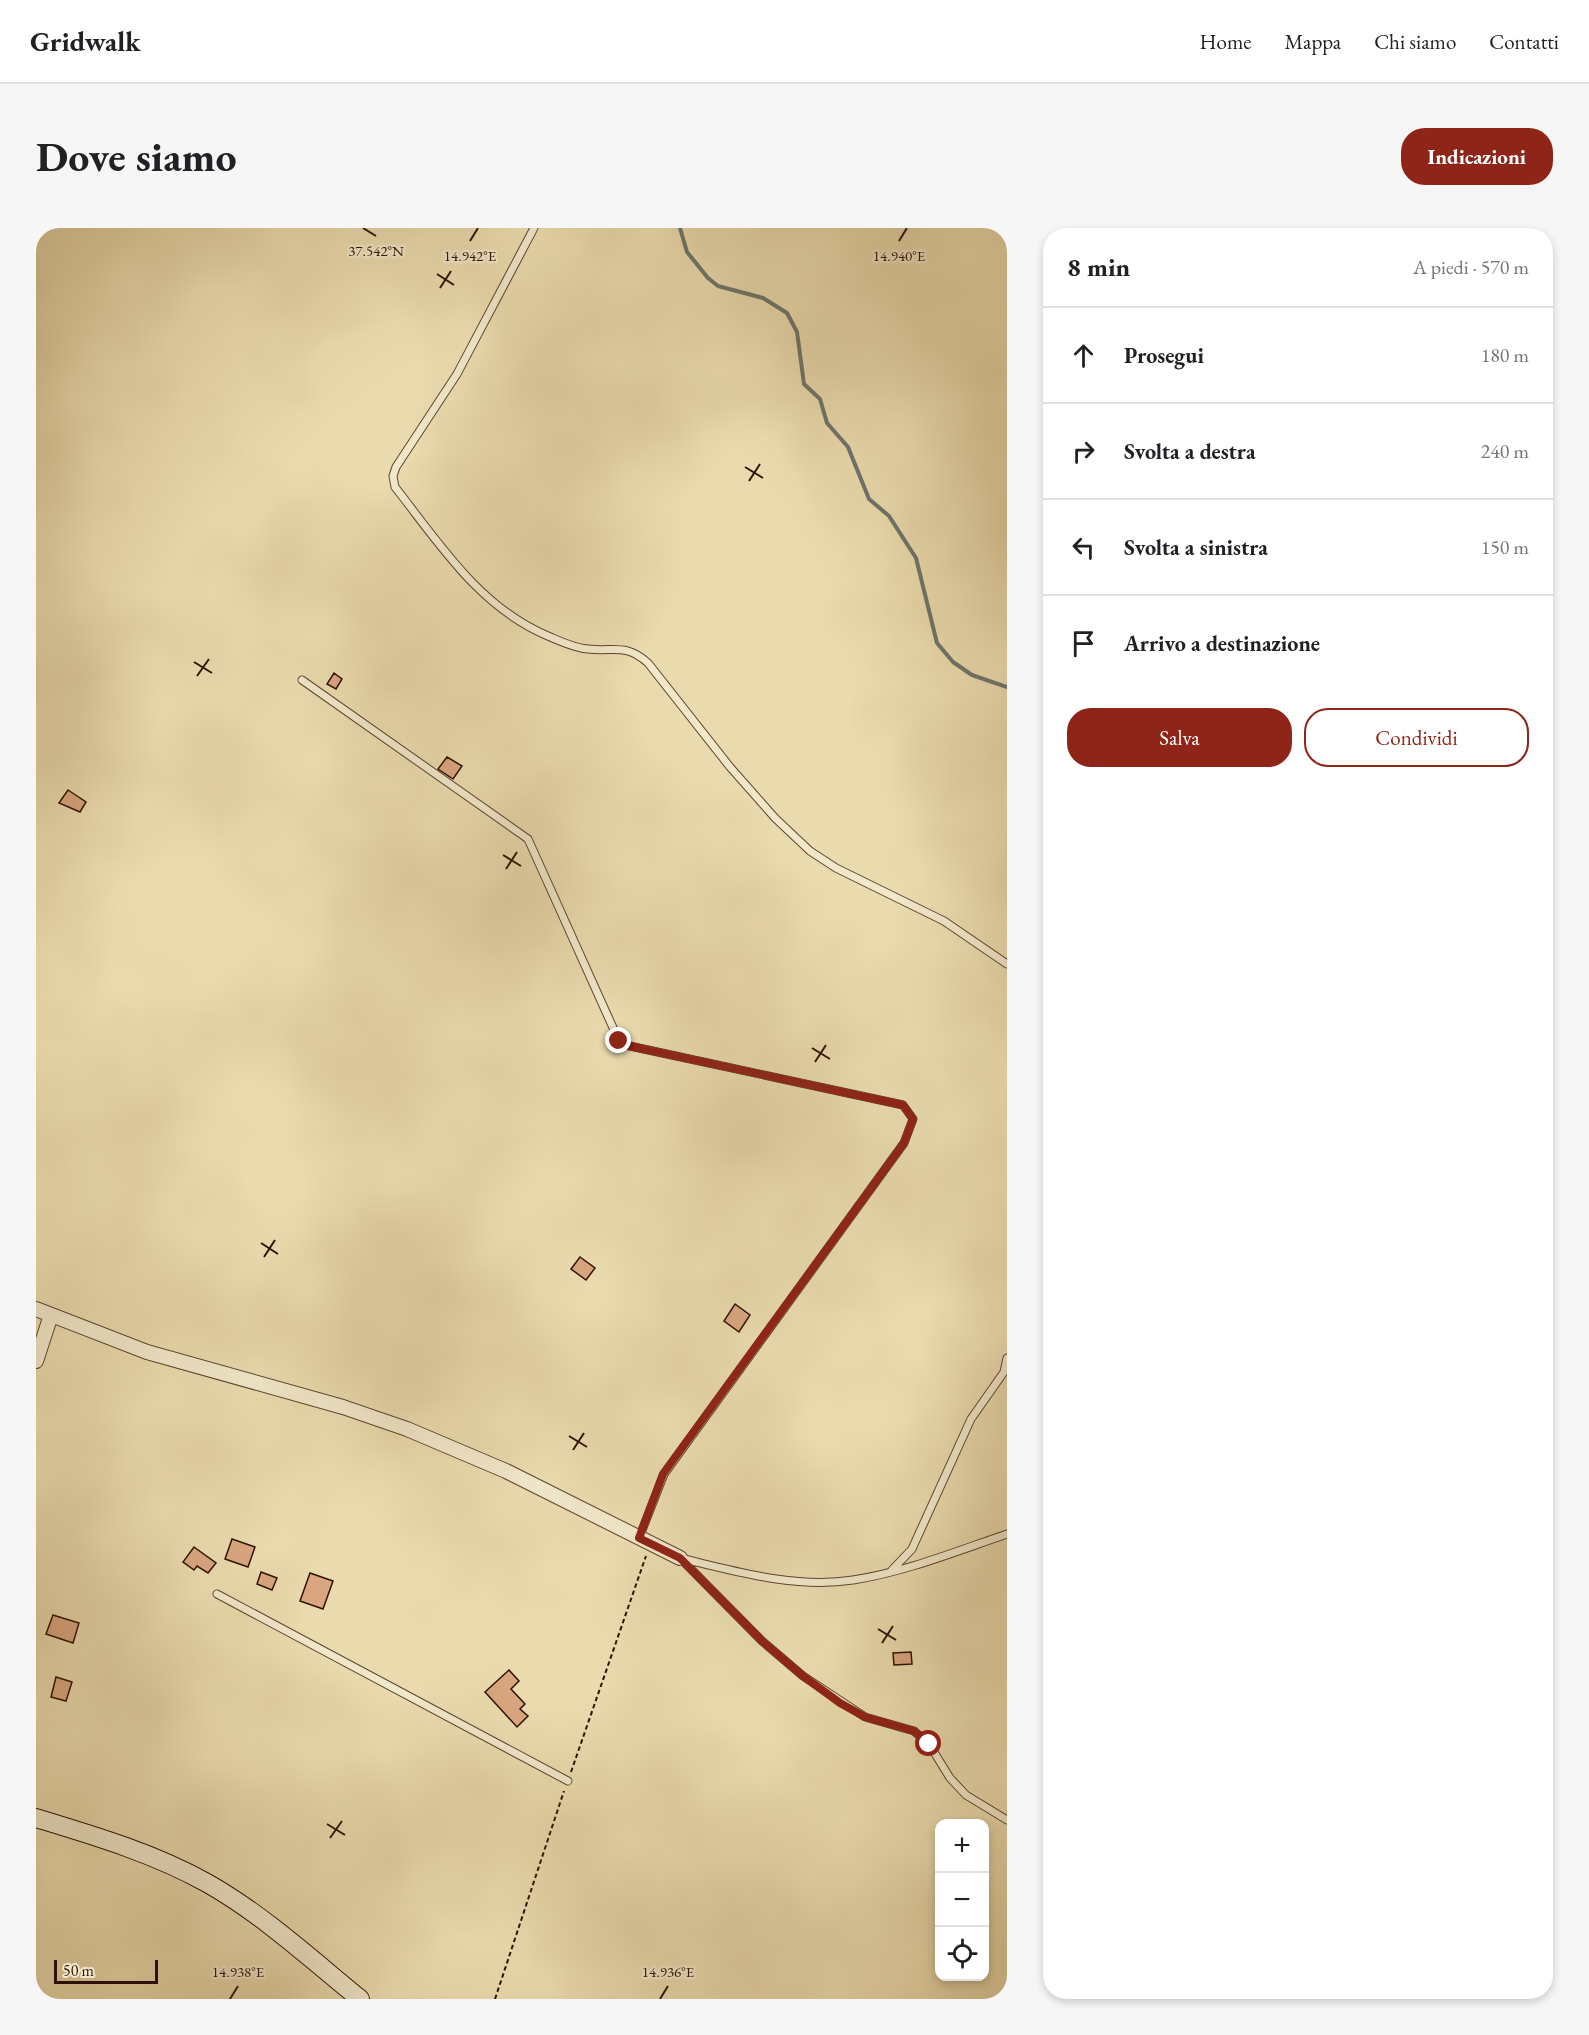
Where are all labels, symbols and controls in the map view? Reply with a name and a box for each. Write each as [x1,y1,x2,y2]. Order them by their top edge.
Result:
text: Gridwalk [30,23,141,59]
text: Home [1200,28,1252,55]
text: Mappa [1285,28,1341,55]
text: Chi siamo [1374,28,1456,55]
text: Contatti [1489,28,1559,55]
button: Indicazioni [1401,128,1553,185]
text: Dove siamo [36,129,237,184]
text: 37.542°N [348,241,404,260]
text: 14.942°E [444,246,497,265]
text: 14.940°E [873,246,926,265]
text: 8 min [1067,250,1130,284]
text: A piedi · 570 m [1413,254,1529,280]
icon: ahead [1067,339,1100,372]
text: Prosegui [1124,341,1204,370]
text: 180 m [1481,342,1529,368]
icon: right [1067,435,1100,468]
text: Svolta a destra [1124,437,1256,466]
text: 240 m [1481,438,1529,464]
icon: left [1067,531,1100,564]
text: Svolta a sinistra [1124,533,1268,562]
text: 150 m [1481,534,1529,560]
icon: arrive [1067,627,1100,660]
text: Arrivo a destinazione [1124,629,1320,658]
button: Salva [1067,708,1292,767]
button: Condividi [1304,708,1529,767]
route end [605,1027,631,1053]
route start [915,1730,941,1756]
map controls [935,1819,989,1981]
button: + [935,1819,989,1873]
button: − [935,1873,989,1927]
button: locate [935,1927,989,1981]
scale bar [54,1957,158,1984]
text: 50 m [63,1960,94,1981]
text: 14.938°E [212,1962,265,1981]
text: 14.936°E [642,1962,695,1981]

